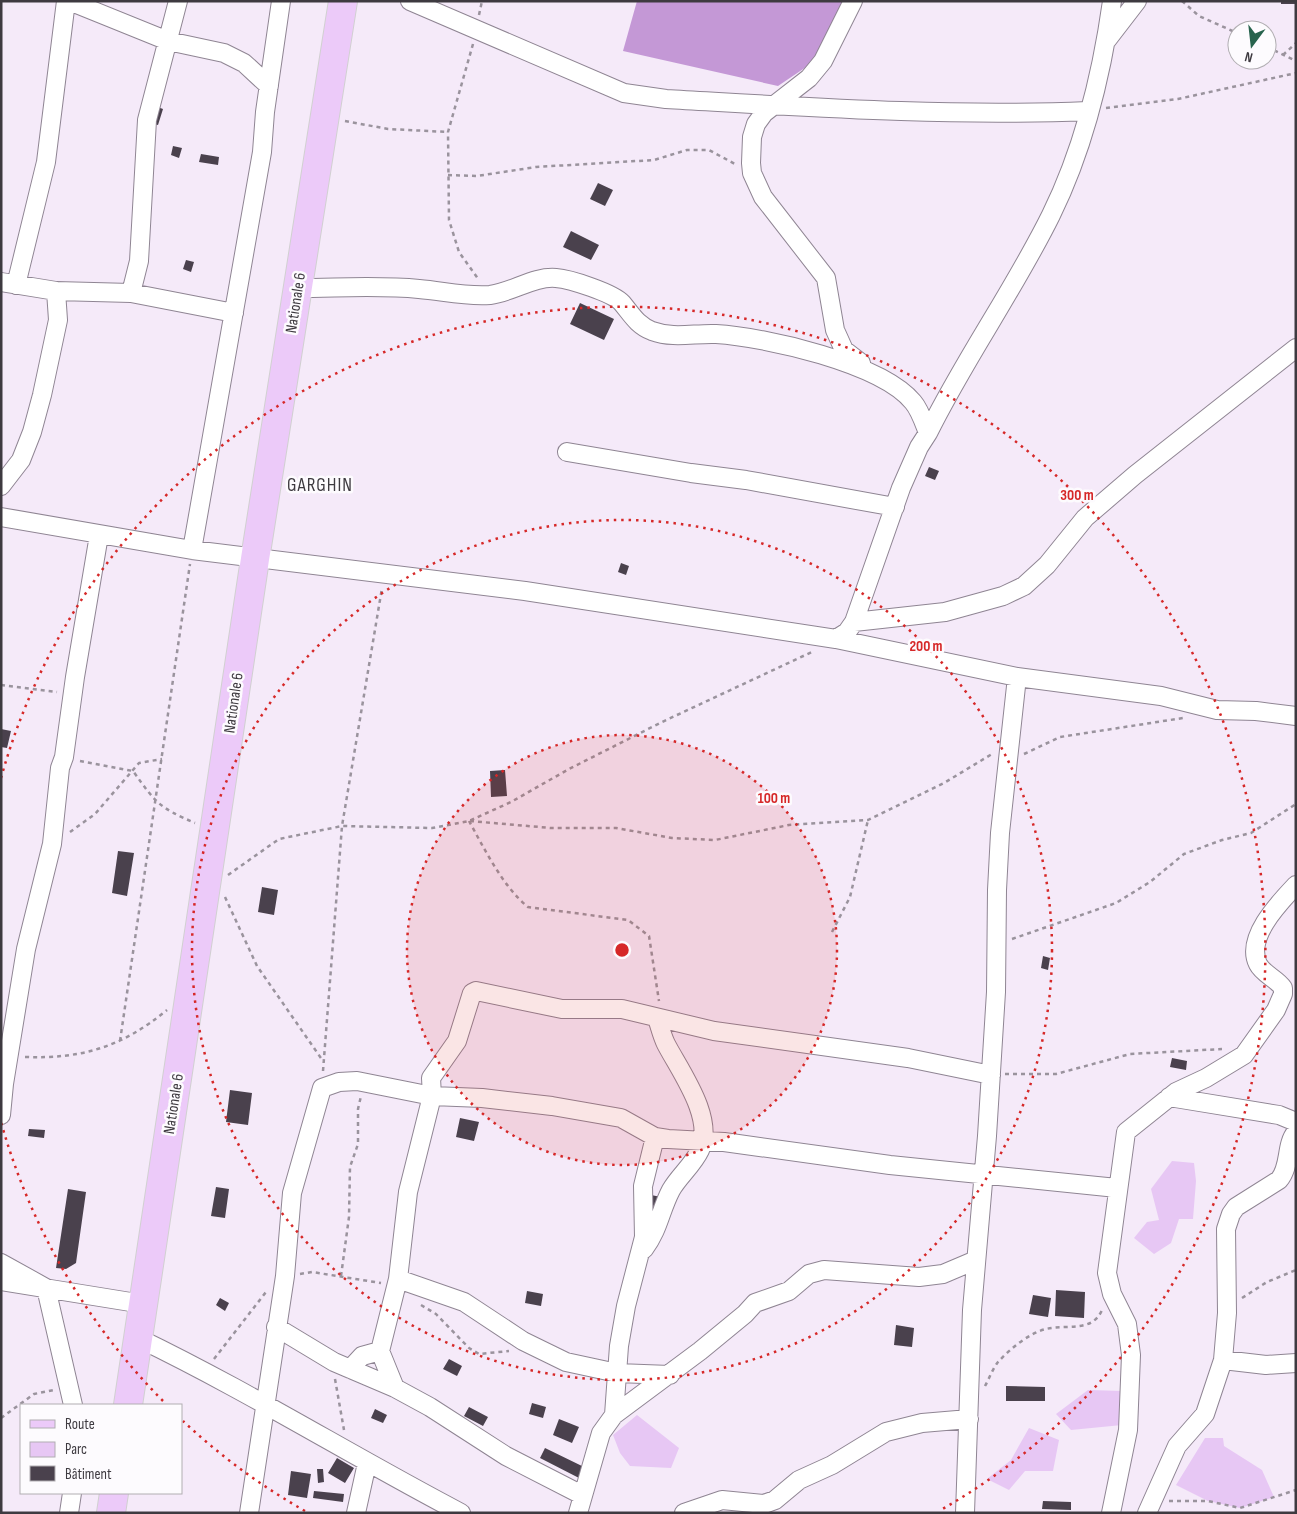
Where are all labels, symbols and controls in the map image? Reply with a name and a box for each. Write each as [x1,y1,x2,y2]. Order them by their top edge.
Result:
north arrow [1227,20,1277,70]
text: N [1243,48,1255,66]
street label: Nationale 6 [282,271,310,335]
district label: GARGHIN [287,474,353,497]
text: 300 m [1060,486,1094,505]
text: 200 m [909,637,943,656]
street label: Nationale 6 [220,672,248,734]
text: 100 m [758,789,790,808]
centre of rings [613,941,631,959]
street label: Nationale 6 [160,1072,188,1136]
legend [20,1404,182,1494]
text: Route [65,1415,95,1434]
text: Parc [65,1440,87,1459]
text: Bâtiment [65,1465,112,1484]

